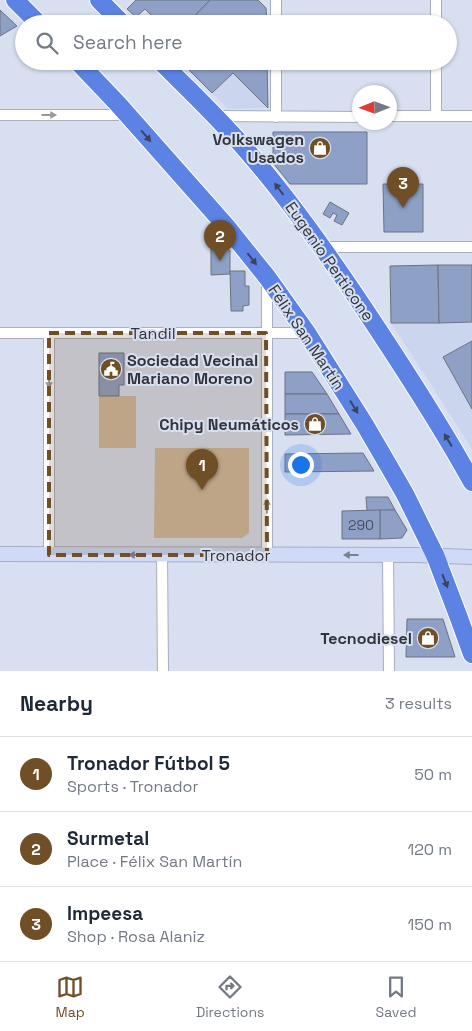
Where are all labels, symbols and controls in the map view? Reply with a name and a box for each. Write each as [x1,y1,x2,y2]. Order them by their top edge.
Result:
search box [15,15,457,70]
icon: search [33,29,61,57]
text: Search here [73,30,183,55]
north arrow [352,85,397,130]
one-way arrow [41,111,57,119]
one-way arrow [140,129,152,141]
place label: Volkswagen Usados [212,129,304,168]
shop icon: Volkswagen Usados [308,136,332,160]
pin: 3 [387,167,419,208]
one-way arrow [274,182,284,196]
street label: Eugenio Perticone [281,197,379,325]
pin: 2 [204,220,236,261]
one-way arrow [247,252,257,265]
street label: Félix San Martín [264,281,350,394]
street label: Tandil [130,323,176,344]
place label: Sociedad Vecinal Mariano Moreno [127,350,258,389]
public building icon: Sociedad Vecinal Mariano Moreno [99,357,123,381]
one-way arrow [45,374,53,390]
one-way arrow [349,400,359,413]
shop icon: Chipy Neumáticos [303,412,327,436]
place label: Chipy Neumáticos [159,414,299,435]
one-way arrow [443,433,452,446]
pin: 1 [186,449,218,490]
your location [288,452,314,478]
one-way arrow [263,498,271,514]
house number: 290 [348,516,374,534]
street label: Tronador [202,545,270,566]
one-way arrow [128,551,144,559]
one-way arrow [343,551,359,559]
one-way arrow [442,574,450,589]
shop icon: Tecnodiesel [416,626,440,650]
place label: Tecnodiesel [320,628,412,649]
text: Nearby [20,690,93,717]
text: 3 results [385,693,452,714]
text: Tronador Fútbol 5 [67,751,230,776]
text: 1 [32,764,40,785]
text: 50 m [414,764,452,785]
text: Sports · Tronador [67,776,198,797]
text: Surmetal [67,826,149,851]
text: 2 [31,839,41,860]
text: 120 m [408,839,452,860]
text: Place · Félix San Martín [67,851,242,872]
text: Impeesa [67,901,143,926]
text: 3 [31,914,41,935]
text: 150 m [408,914,452,935]
text: Shop · Rosa Alaniz [67,926,205,947]
tab: Map [56,973,85,1021]
tab: Directions [196,973,264,1021]
tab: Saved [376,973,416,1021]

